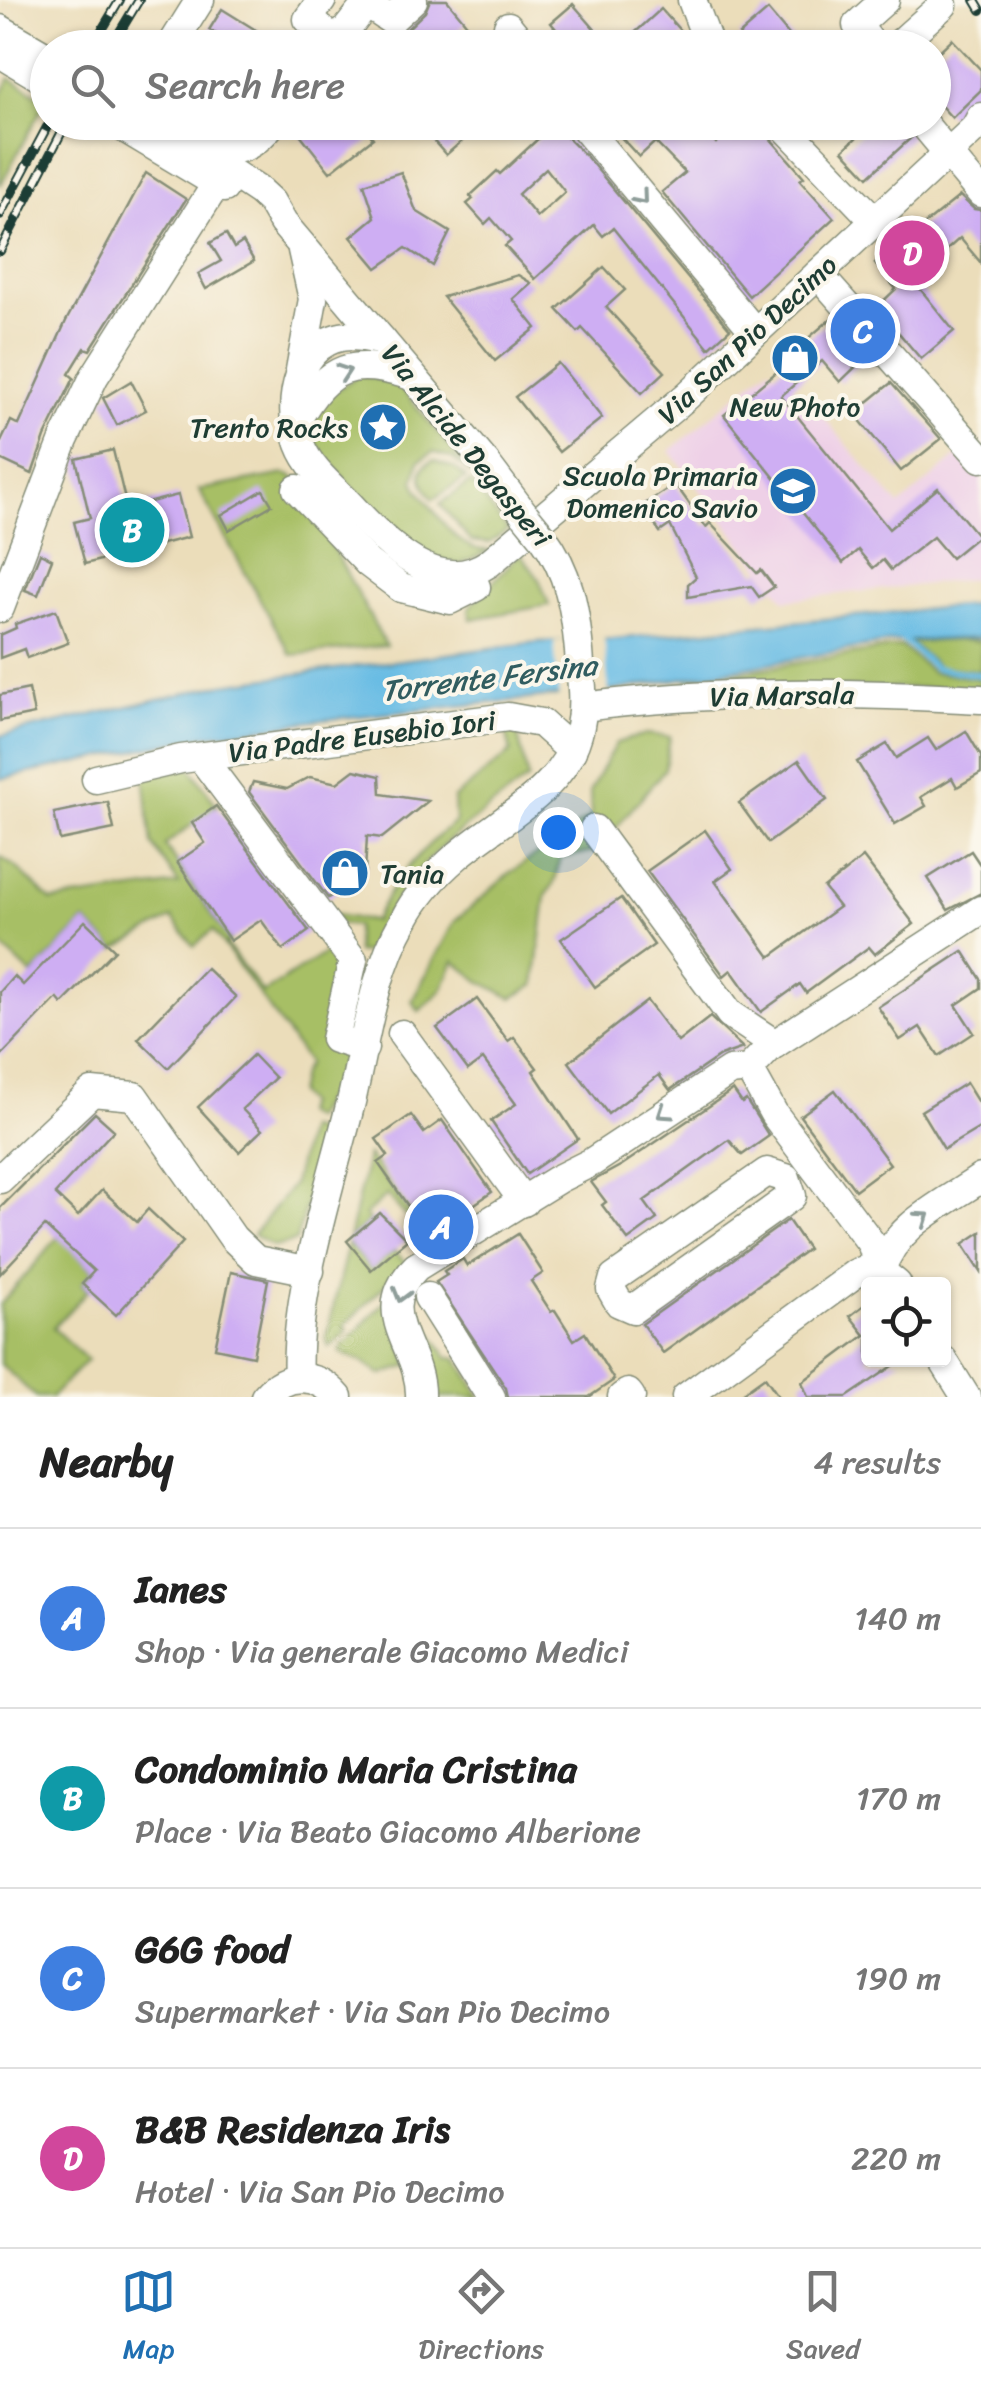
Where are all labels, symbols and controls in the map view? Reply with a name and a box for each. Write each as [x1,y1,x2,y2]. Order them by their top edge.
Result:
search box [30,30,951,140]
text: Search here [145,52,345,119]
icon: search [65,58,120,113]
one-way arrow [629,187,647,205]
pin: D [880,216,944,290]
street label: Via San Pio Decimo [646,242,849,437]
pin: C [830,294,896,368]
street label: Via Alcide Degasperi [369,332,565,559]
shop icon: New Photo [769,332,821,384]
one-way arrow [334,363,351,383]
place label: New Photo [730,382,861,431]
place icon: Trento Rocks [357,401,409,453]
place label: Trento Rocks [190,403,349,452]
place label: Scuola Primaria Domenico Savio [563,451,758,532]
school or university icon: Scuola Primaria Domenico Savio [767,465,819,517]
pin: B [100,492,164,568]
water label: Torrente Fersina [378,638,603,718]
street label: Via Marsala [710,670,855,721]
street label: Via Padre Eusebio Iori [226,696,499,777]
your location [533,807,584,858]
shop icon: Tania [319,847,371,899]
place label: Tania [380,849,444,898]
one-way arrow [656,1101,675,1119]
pin: A [408,1190,474,1264]
one-way arrow [912,1212,931,1230]
map controls [861,1277,951,1367]
button: locate [861,1277,951,1367]
one-way arrow [392,1285,413,1303]
text: Nearby [40,1425,173,1499]
text: 4 results [813,1434,941,1491]
text: Ianes [135,1556,227,1623]
text: A [62,1590,83,1647]
text: 140 m [854,1590,941,1647]
text: Shop · Via generale Giacomo Medici [135,1623,629,1680]
text: Condominio Maria Cristina [135,1736,577,1803]
text: B [62,1770,83,1827]
text: 170 m [856,1770,941,1827]
text: Place · Via Beato Giacomo Alberione [135,1803,641,1860]
text: G6G food [135,1916,289,1983]
text: C [63,1950,82,2007]
text: 190 m [855,1950,941,2007]
text: Supermarket · Via San Pio Decimo [135,1983,610,2040]
text: B&B Residenza Iris [135,2096,450,2163]
text: D [63,2130,82,2187]
text: 220 m [851,2130,941,2187]
text: Hotel · Via San Pio Decimo [135,2163,505,2220]
tab: Map [121,2264,176,2373]
tab: Directions [418,2264,544,2373]
tab: Saved [786,2264,860,2373]

